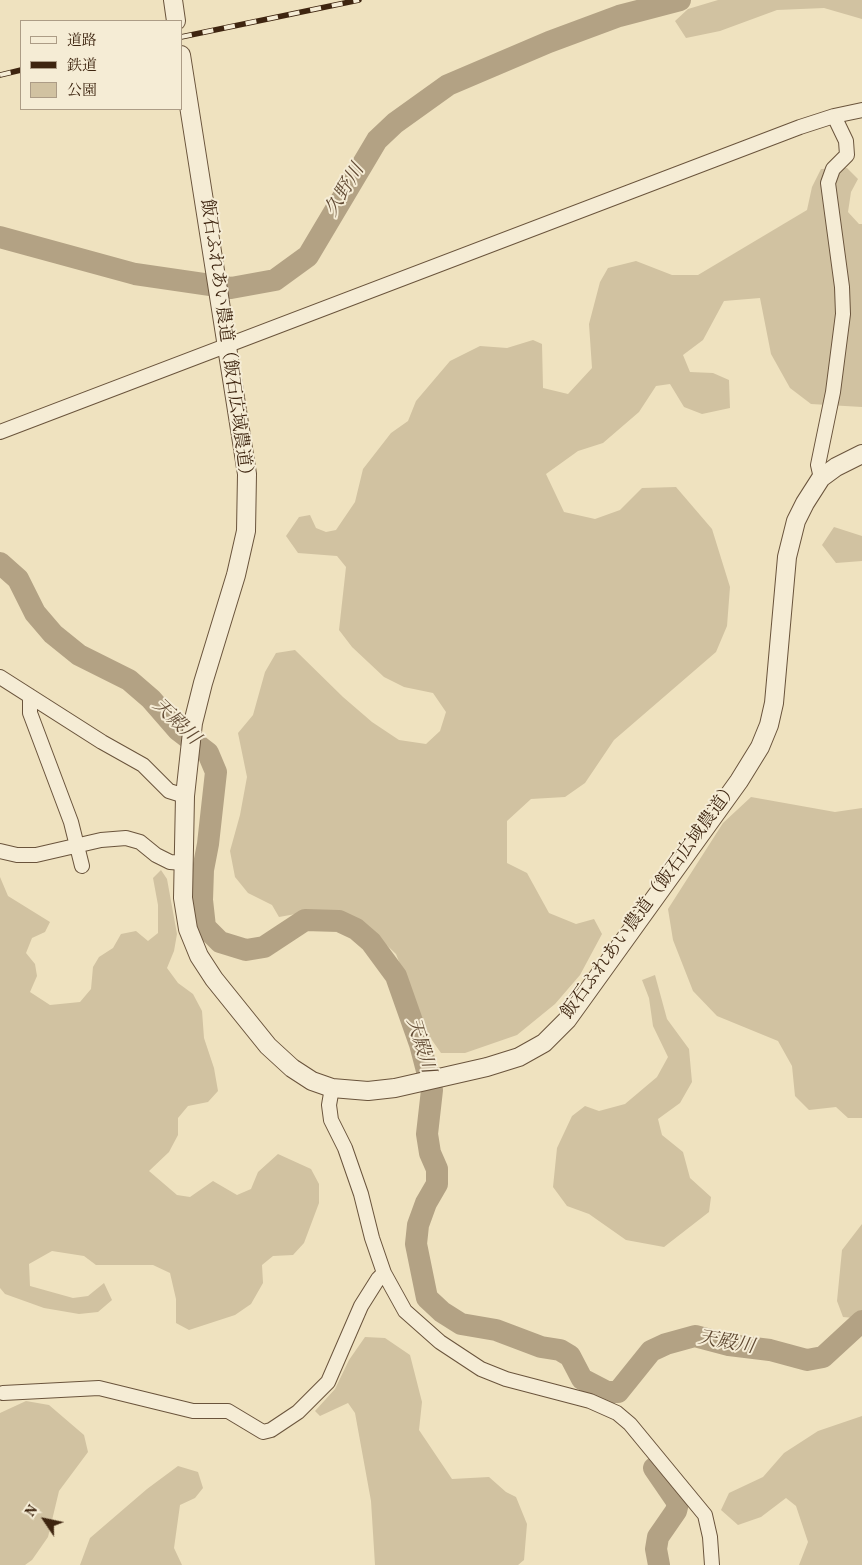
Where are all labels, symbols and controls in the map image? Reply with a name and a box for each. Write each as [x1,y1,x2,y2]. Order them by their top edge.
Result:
legend [20,20,182,110]
text: 道路 [67,31,97,52]
text: 鉄道 [67,56,97,77]
text: 公園 [67,81,97,102]
water label: 久野川 [322,161,370,221]
street label: 飯石ふれあい農道（飯石広域農道） [194,198,256,486]
water label: 天殿川 [147,695,203,751]
street label: 飯石ふれあい農道（飯石広域農道） [558,778,744,1024]
water label: 天殿川 [400,1015,438,1077]
water label: 天殿川 [696,1328,756,1360]
north arrow [20,1495,70,1545]
text: N [21,1502,43,1521]

